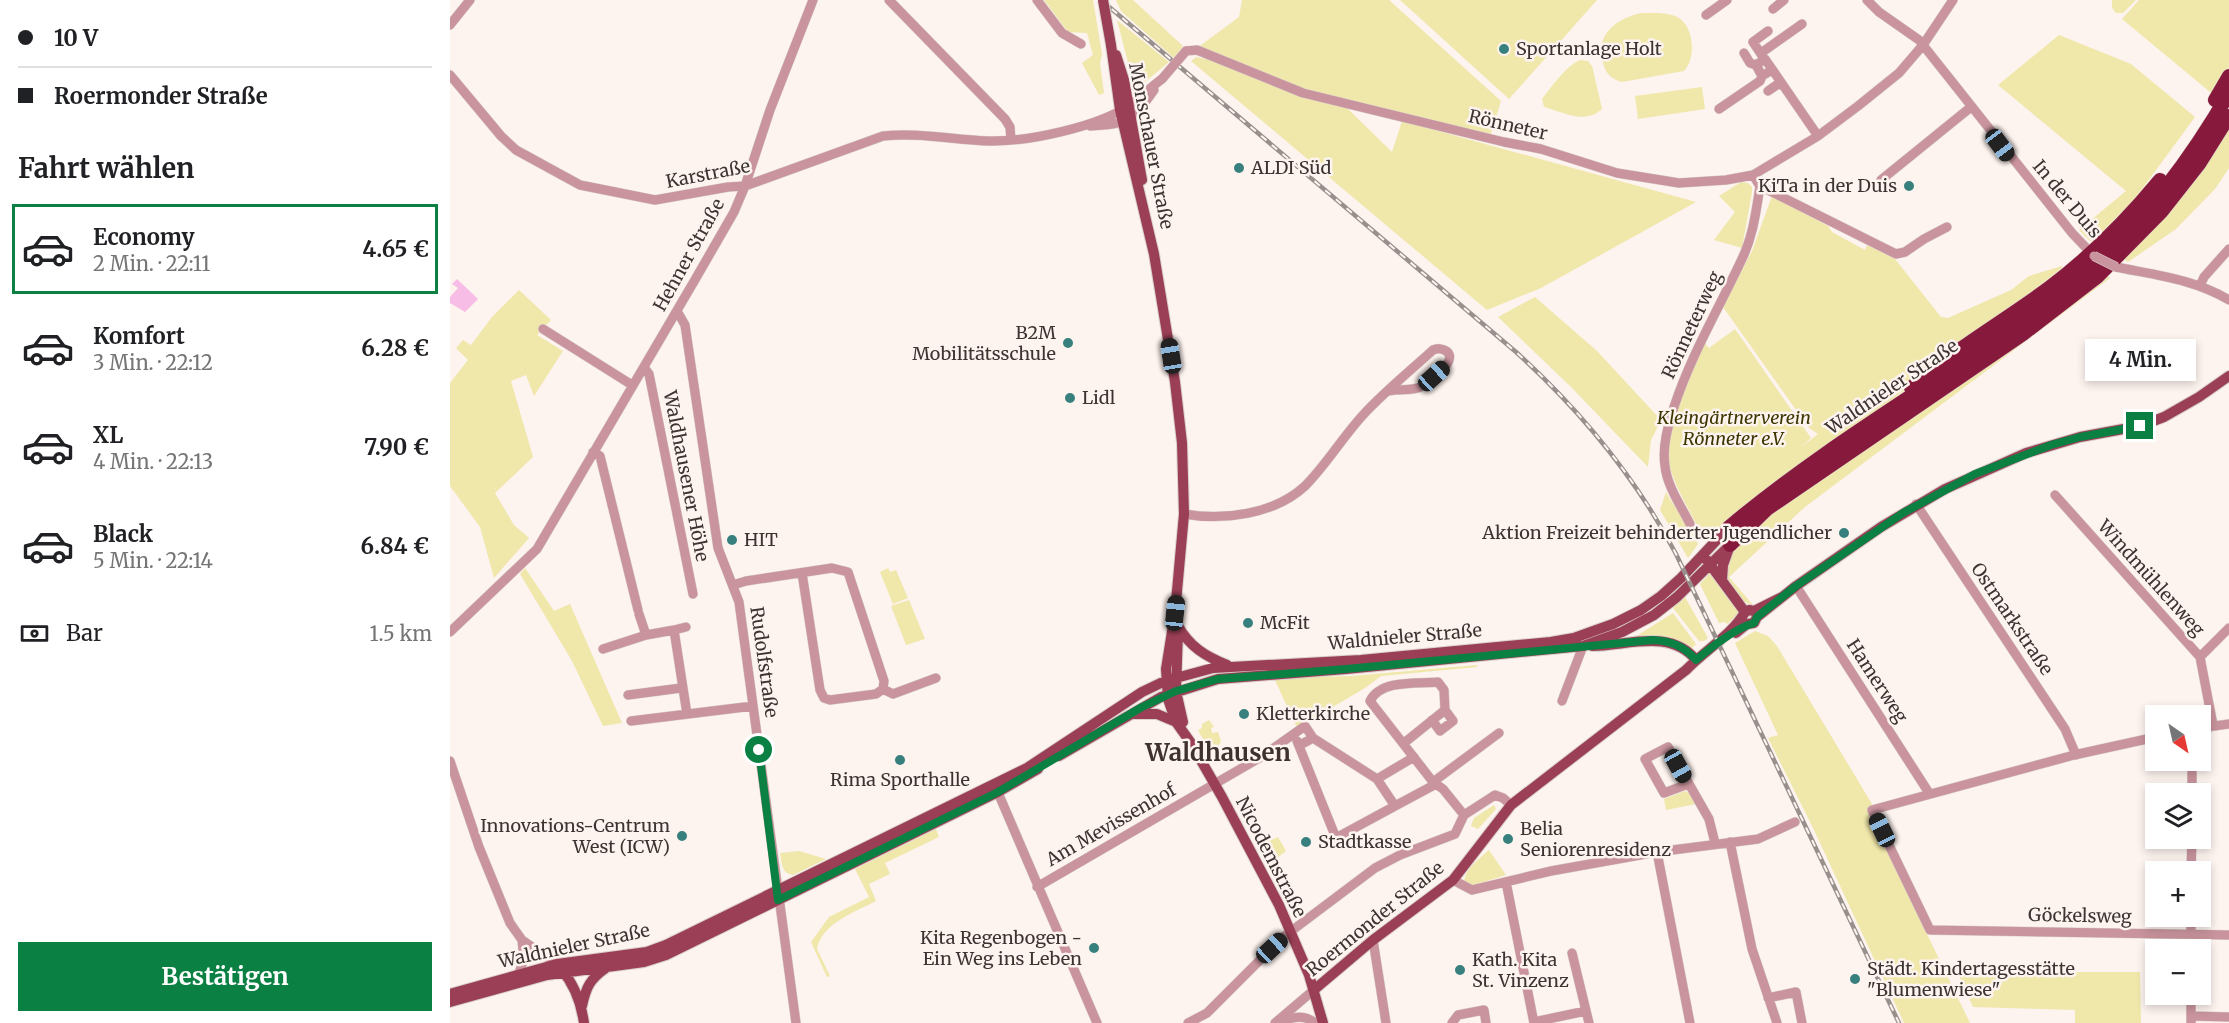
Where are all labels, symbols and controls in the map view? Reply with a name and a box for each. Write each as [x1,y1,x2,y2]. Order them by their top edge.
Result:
text: 10 V [54,24,98,52]
place label: Sportanlage Holt [1516,37,1662,60]
marker: Sportanlage Holt [1497,42,1511,56]
street label: Monschauer Straße [1124,61,1179,231]
text: Roermonder Straße [54,82,268,110]
street label: Rönneter [1466,104,1550,145]
car [1982,125,2018,165]
text: Fahrt wählen [18,151,194,185]
street label: Karstraße [664,154,752,193]
street label: In der Duis [2028,155,2107,243]
place label: ALDI Süd [1250,156,1332,179]
marker: ALDI Süd [1232,161,1246,175]
place label: KiTa in der Duis [1758,174,1897,197]
marker: KiTa in der Duis [1902,179,1916,193]
street label: Hehner Straße [648,194,729,315]
icon: car [21,222,75,276]
text: Economy [93,223,194,251]
text: 4.65 € [362,235,429,263]
text: 2 Min. · 22:11 [93,251,210,276]
street label: Rönneterweg [1657,267,1727,382]
icon: car [21,321,75,375]
place label: B2M Mobilitätsschule [912,321,1056,365]
text: Komfort [93,322,185,350]
text: 6.28 € [361,334,429,362]
street label: Waldnieler Straße [1820,334,1962,440]
marker: B2M Mobilitätsschule [1061,336,1075,350]
car [1159,337,1183,375]
callout: 4 Min. [2084,339,2196,381]
text: 4 Min. [2109,347,2172,372]
text: 3 Min. · 22:12 [93,350,213,375]
car [1415,357,1453,395]
place label: Lidl [1082,386,1116,409]
street label: Waldhausener Höhe [658,388,714,563]
marker: Lidl [1063,391,1077,405]
park label: Kleingärtnerverein Rönneter e.V. [1656,406,1811,450]
route end [2126,412,2153,439]
icon: car [21,420,75,474]
text: XL [93,421,123,449]
text: 7.90 € [364,433,429,461]
text: 4 Min. · 22:13 [93,449,213,474]
street label: Windmühlenweg [2092,514,2210,641]
icon: car [21,519,75,573]
text: Black [93,520,153,548]
place label: Aktion Freizeit behinderter Jugendlicher [1481,521,1832,544]
marker: Aktion Freizeit behinderter Jugendlicher [1837,526,1851,540]
place label: HIT [744,528,778,551]
text: 6.84 € [361,532,429,560]
marker: HIT [725,533,739,547]
text: 5 Min. · 22:14 [93,548,213,573]
street label: Ostmarkstraße [1966,558,2058,679]
car [1164,594,1186,632]
street label: Rudolfstraße [745,605,784,719]
place label: McFit [1260,611,1310,634]
marker: McFit [1241,616,1255,630]
icon: cash [18,617,51,650]
street label: Waldnieler Straße [1326,618,1483,655]
text: Bar [66,619,103,647]
text: 1.5 km [370,621,432,646]
street label: Hamerweg [1842,635,1913,727]
place label: Kletterkirche [1256,702,1370,725]
north arrow [2145,705,2211,771]
map controls [2145,705,2211,1005]
marker: Kletterkirche [1237,707,1251,721]
route start [745,736,772,763]
district label: Waldhausen [1144,737,1291,768]
car [1661,746,1695,786]
marker: Rima Sporthalle [893,753,907,767]
place label: Rima Sporthalle [830,768,970,791]
street label: Am Mevissenhof [1041,777,1181,872]
button: layers [2145,783,2211,849]
street label: Nicodemstraße [1231,793,1312,921]
car [1866,810,1898,850]
place label: Innovations-Centrum West (ICW) [480,814,670,858]
place label: Belia Seniorenresidenz [1520,817,1671,861]
marker: Innovations-Centrum West (ICW) [675,829,689,843]
place label: Stadtkasse [1318,830,1411,853]
marker: Belia Seniorenresidenz [1501,832,1515,846]
marker: Stadtkasse [1299,835,1313,849]
street label: Roermonder Straße [1301,856,1448,981]
button: + [2145,861,2211,927]
street label: Göckelsweg [2028,903,2132,928]
street label: Waldnieler Straße [495,918,652,973]
place label: Kita Regenbogen - Ein Weg ins Leben [920,926,1082,970]
car [1253,929,1291,967]
button: − [2145,939,2211,1005]
marker: Kita Regenbogen - Ein Weg ins Leben [1087,941,1101,955]
button: Bestätigen [18,942,432,1011]
place label: Kath. Kita St. Vinzenz [1472,948,1569,992]
place label: Städt. Kindertagesstätte "Blumenwiese" [1867,957,2075,1001]
marker: Kath. Kita St. Vinzenz [1453,963,1467,977]
marker: Städt. Kindertagesstätte "Blumenwiese" [1848,972,1862,986]

